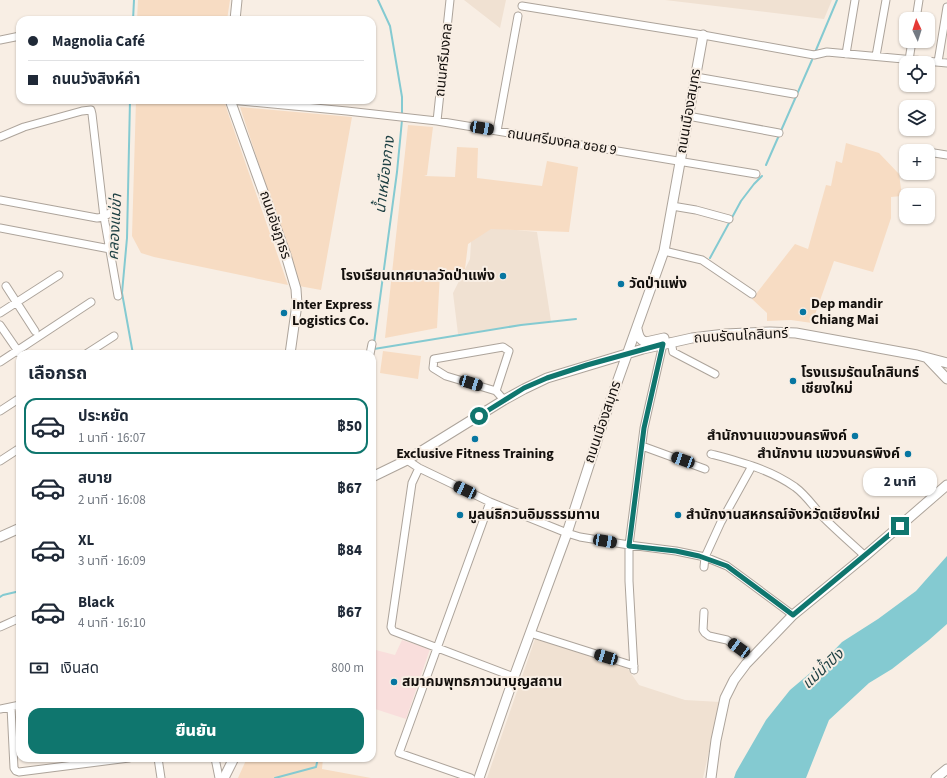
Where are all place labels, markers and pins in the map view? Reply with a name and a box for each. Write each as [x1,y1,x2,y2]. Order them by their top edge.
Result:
place label: โรงเรียนเทศบาลวัดป่าแพ่ง [341,266,495,286]
marker: โรงเรียนเทศบาลวัดป่าแพ่ง [498,271,508,281]
place label: วัดป่าแพ่ง [629,274,687,294]
marker: วัดป่าแพ่ง [616,279,626,289]
place label: Dep mandir Chiang Mai [811,294,883,330]
place label: Inter Express Logistics Co. [292,295,372,331]
marker: Dep mandir Chiang Mai [798,307,808,317]
marker: Inter Express Logistics Co. [279,308,289,318]
place label: โรงแรมรัตนโกสินทร์ เชียงใหม่ [801,363,919,399]
marker: โรงแรมรัตนโกสินทร์ เชียงใหม่ [788,376,798,386]
place label: สำนักงานแขวงนครพิงค์ [707,426,847,446]
marker: สำนักงานแขวงนครพิงค์ [850,431,860,441]
marker: Exclusive Fitness Training [470,434,480,444]
place label: Exclusive Fitness Training [396,444,554,464]
place label: สำนักงาน แขวงนครพิงค์ [757,444,900,464]
marker: สำนักงาน แขวงนครพิงค์ [903,449,913,459]
place label: มูลนธิกวนอิมธรรมทาน [468,505,600,525]
place label: สำนักงานสหกรณ์จังหวัดเชียงใหม่ [686,505,880,525]
marker: มูลนธิกวนอิมธรรมทาน [455,510,465,520]
marker: สำนักงานสหกรณ์จังหวัดเชียงใหม่ [673,510,683,520]
place label: สมาคมพุทธภาวนาบุญสถาน [402,672,562,692]
marker: สมาคมพุทธภาวนาบุญสถาน [389,677,399,687]

